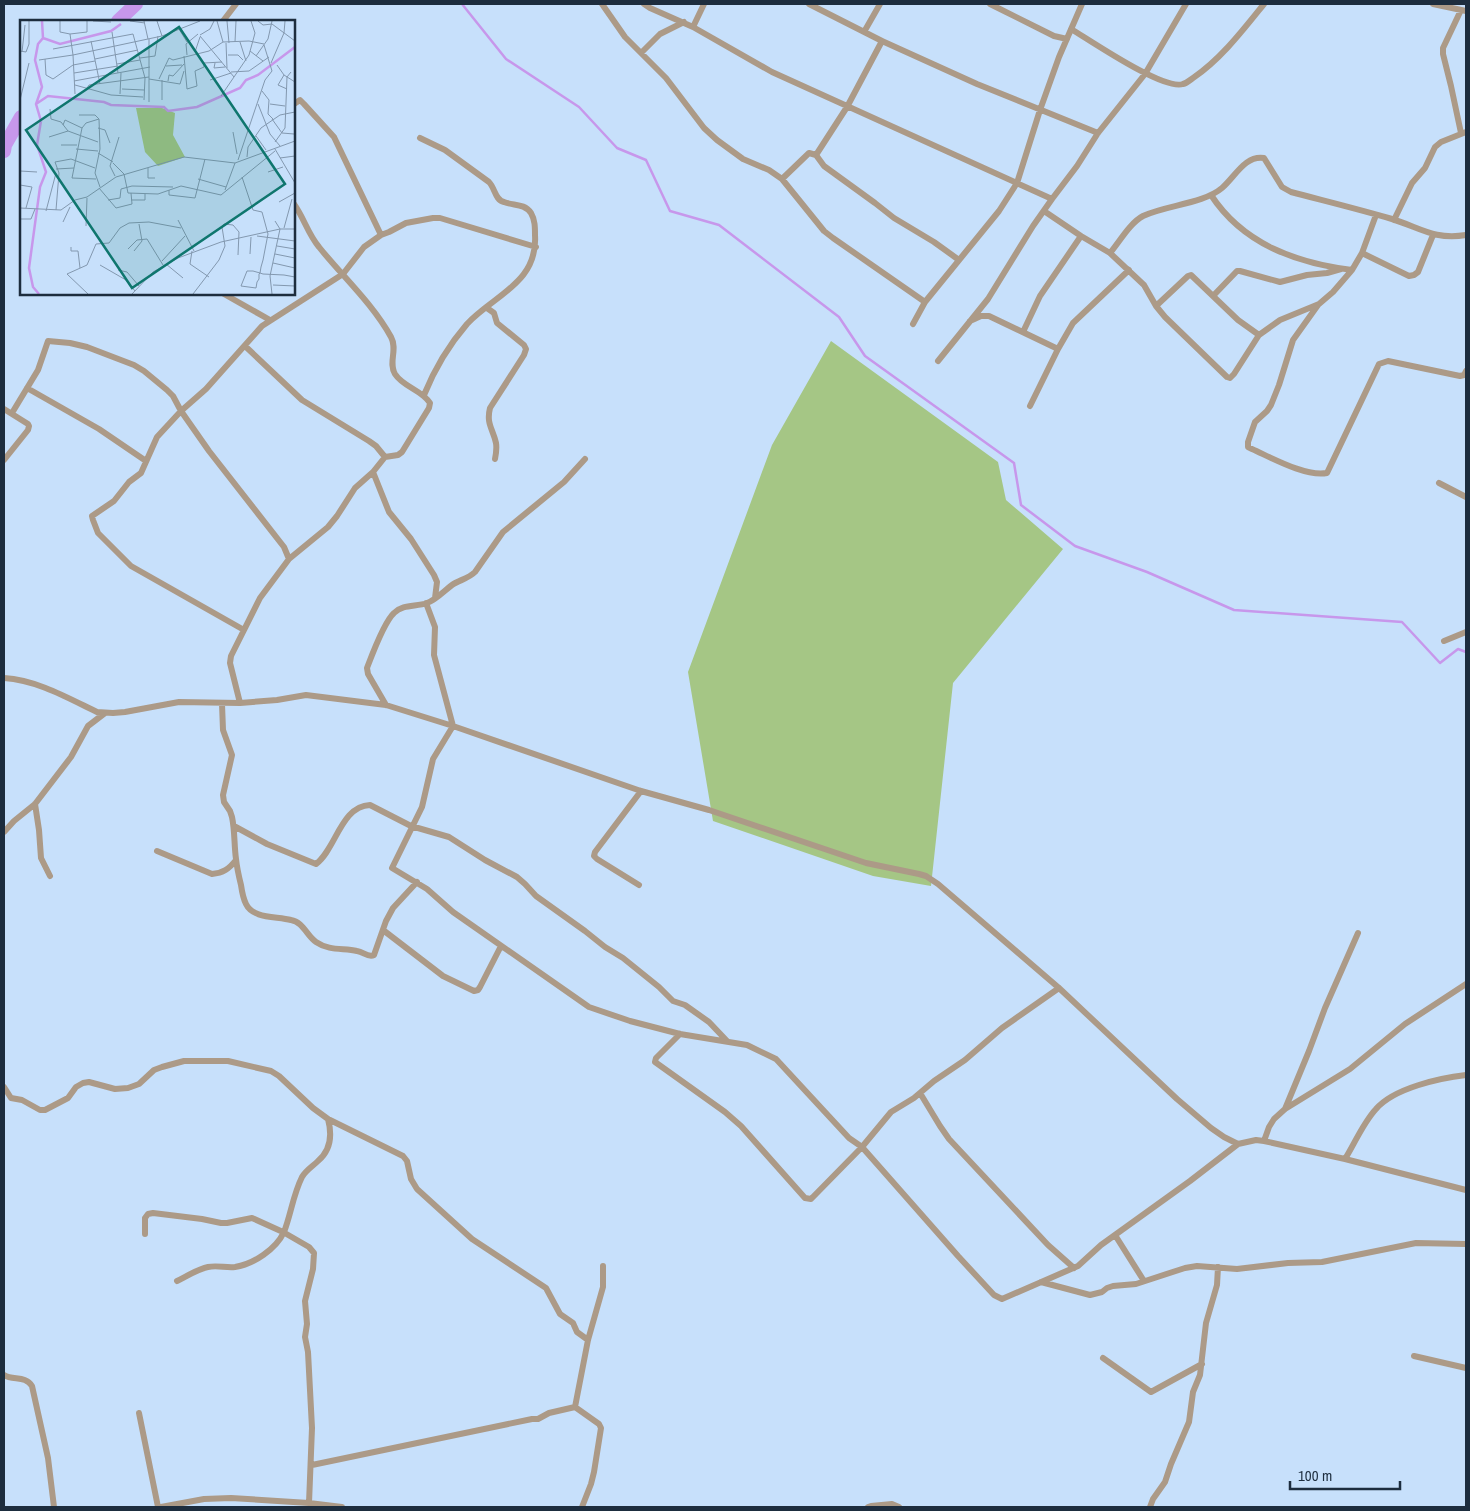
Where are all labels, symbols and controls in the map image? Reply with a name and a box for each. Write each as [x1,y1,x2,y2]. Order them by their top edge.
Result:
inset map [20,20,295,295]
scale bar [1290,1458,1400,1490]
text: 100 m [1298,1465,1332,1486]

